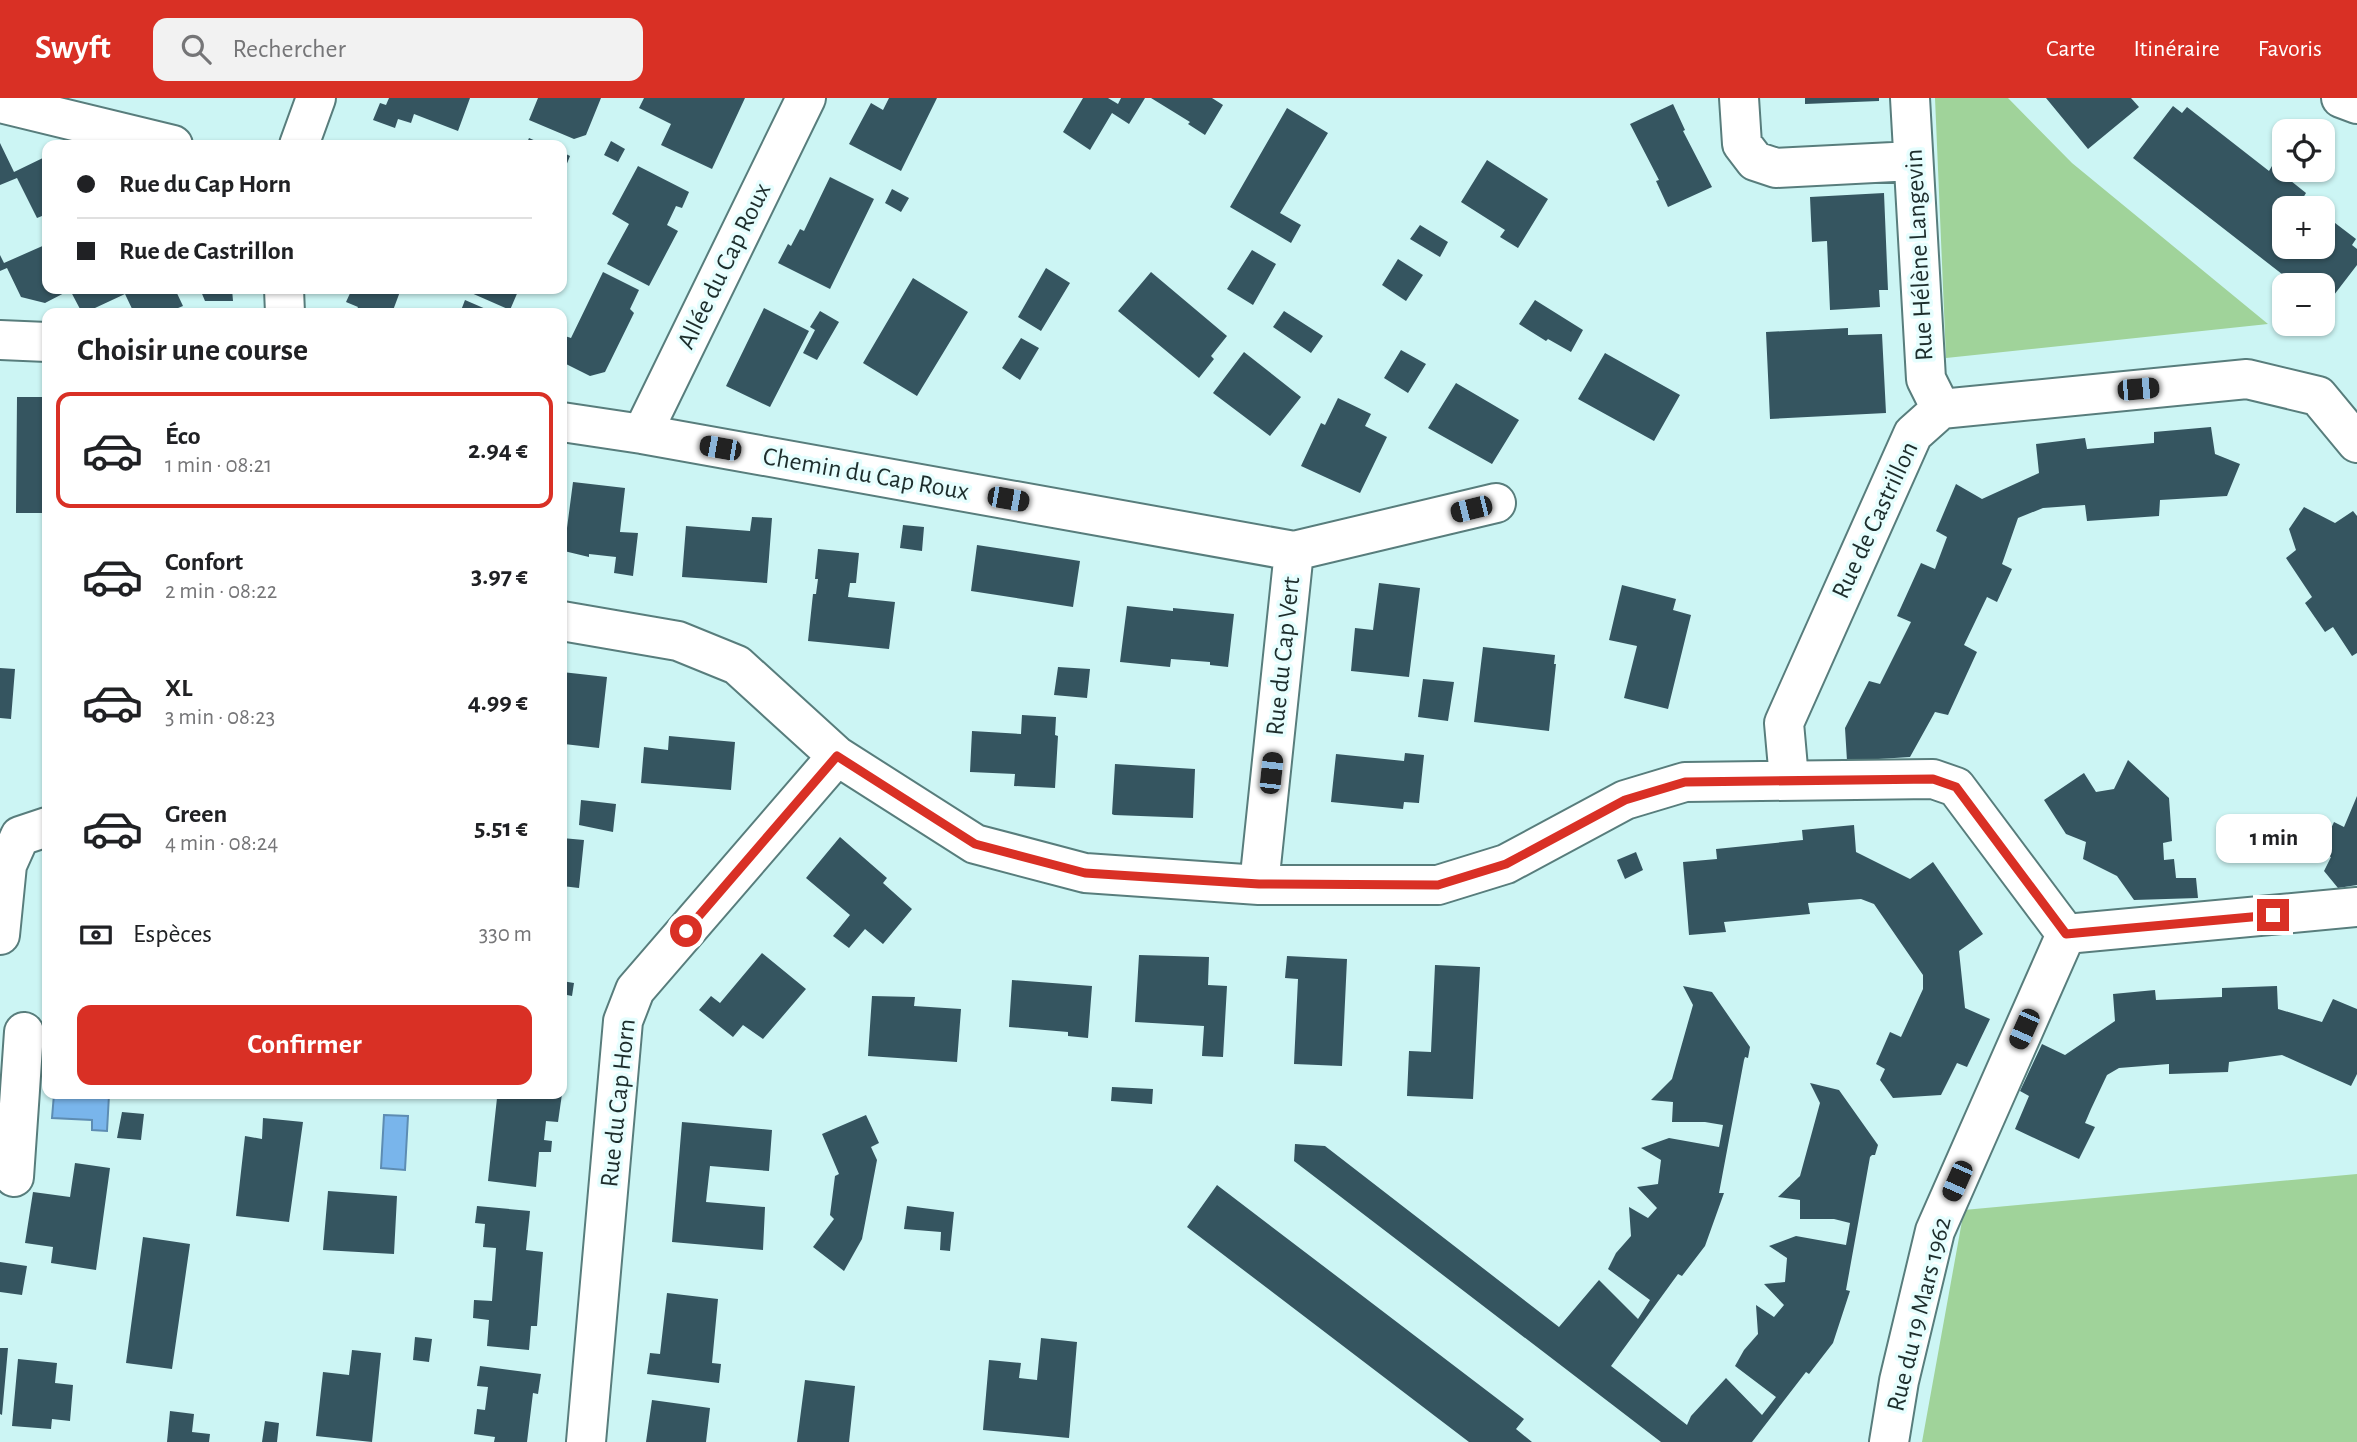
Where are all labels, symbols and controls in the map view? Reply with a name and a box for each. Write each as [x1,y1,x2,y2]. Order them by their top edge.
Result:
search box [153,18,643,81]
icon: search [177,30,215,68]
text: Swyft [35,32,111,65]
text: Rechercher [233,36,346,62]
text: Carte [2046,37,2095,61]
text: Itinéraire [2133,37,2220,61]
text: Favoris [2258,37,2322,61]
map controls [2272,119,2335,336]
button: locate [2272,119,2335,182]
street label: Rue Hélène Langevin [1900,148,1938,362]
text: Rue du Cap Horn [119,171,291,197]
street label: Allée du Cap Roux [673,179,775,353]
button: + [2272,196,2335,259]
text: Rue de Castrillon [119,238,294,264]
button: − [2272,273,2335,336]
text: Choisir une course [77,334,308,366]
car [2117,377,2160,401]
icon: car [81,419,144,482]
text: Éco [165,423,201,449]
car [698,434,743,462]
text: 2.94 € [468,437,528,463]
street label: Rue de Castrillon [1827,437,1923,603]
street label: Chemin du Cap Roux [761,443,971,505]
text: 1 min · 08:21 [165,454,272,477]
car [986,485,1031,513]
car [1449,494,1494,524]
icon: car [81,545,144,608]
text: Confort [165,549,243,575]
text: 3.97 € [471,563,528,589]
street label: Rue du Cap Vert [1262,575,1304,737]
text: 2 min · 08:22 [165,580,277,603]
icon: car [81,671,144,734]
text: XL [165,675,192,701]
text: 4.99 € [468,689,528,715]
text: 3 min · 08:23 [165,706,275,729]
car [1259,751,1284,795]
icon: car [81,797,144,860]
text: Green [165,801,227,827]
callout: 1 min [2215,814,2331,862]
text: 5.51 € [474,815,528,841]
text: 1 min [2250,827,2298,850]
text: 4 min · 08:24 [165,832,278,855]
route end [2257,899,2289,931]
route start [670,915,702,947]
icon: cash [77,916,115,954]
text: Espèces [133,921,212,947]
text: 330 m [479,923,532,946]
button: Confirmer [77,1005,532,1085]
car [2006,1006,2043,1052]
street label: Rue du Cap Horn [596,1018,640,1188]
car [1939,1158,1976,1204]
street label: Rue du 19 Mars 1962 [1882,1214,1956,1414]

